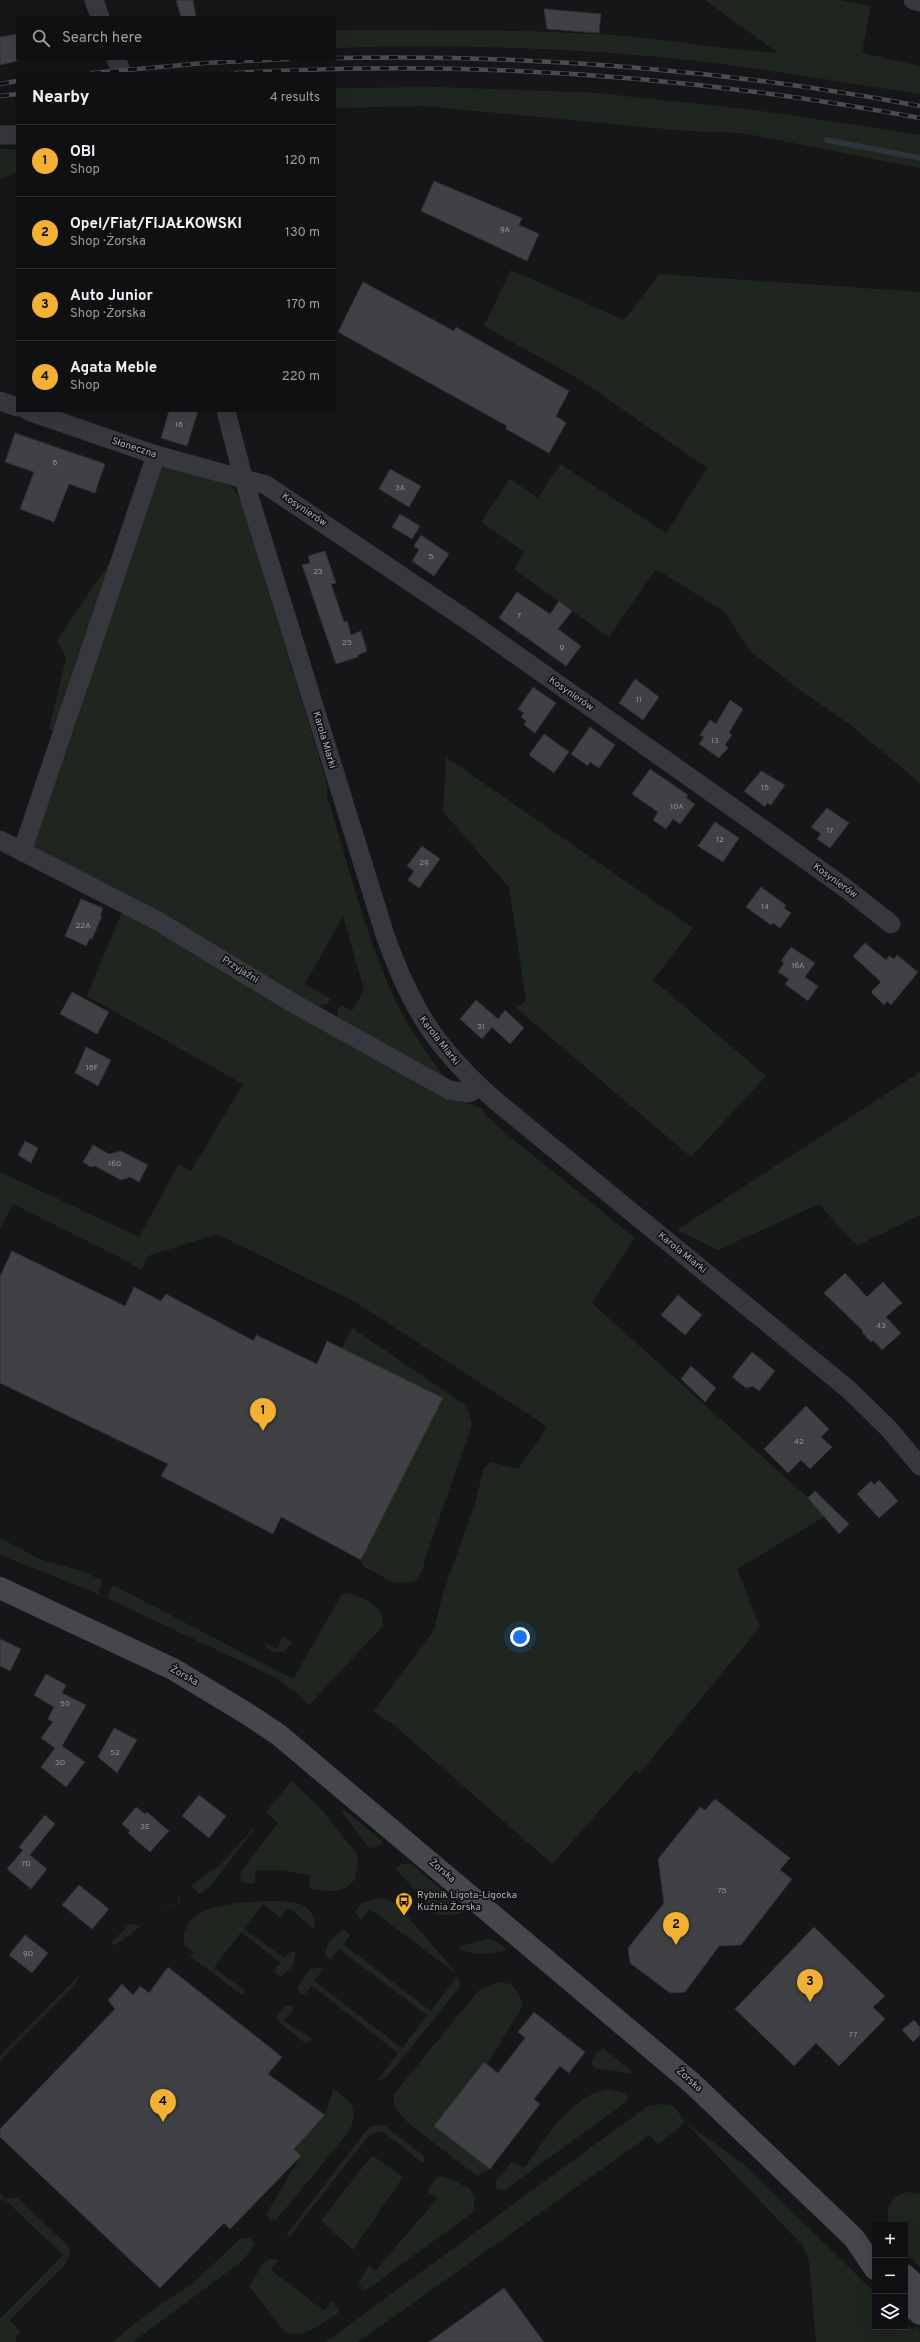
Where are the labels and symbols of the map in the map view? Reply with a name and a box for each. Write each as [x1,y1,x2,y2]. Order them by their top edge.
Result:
house number: 9A [500,225,511,235]
house number: 18 [175,420,183,430]
street label: Słoneczna [110,435,158,461]
house number: 8 [53,458,58,468]
house number: 3A [395,483,406,493]
street label: Kosynierów [279,490,329,530]
house number: 5 [429,552,434,562]
house number: 23 [313,567,323,577]
house number: 7 [517,611,521,621]
house number: 25 [342,638,352,648]
house number: 9 [560,643,565,653]
street label: Kosynierów [546,674,596,714]
house number: 11 [636,695,642,705]
street label: Karola Miarki [309,710,339,770]
house number: 13 [711,736,719,746]
house number: 15 [761,783,769,793]
house number: 10A [670,802,684,812]
house number: 17 [826,826,834,836]
house number: 12 [716,835,724,845]
house number: 29 [419,858,429,868]
street label: Kosynierów [810,861,860,901]
house number: 14 [761,902,769,912]
house number: 22A [75,921,91,931]
street label: Przyjaźni [219,954,261,986]
house number: 16A [791,961,805,971]
street label: Karola Miarki [416,1014,462,1068]
house number: 31 [477,1022,485,1032]
house number: 18F [86,1063,99,1073]
house number: 16G [108,1159,122,1169]
street label: Karola Miarki [655,1229,709,1277]
house number: 43 [876,1321,886,1331]
pin: 1 [250,1398,276,1431]
house number: 42 [794,1437,804,1447]
your location [510,1627,530,1647]
street label: Żorska [167,1663,201,1689]
house number: 50 [60,1699,70,1709]
house number: 52 [110,1748,120,1758]
house number: 3D [55,1758,65,1768]
house number: 3E [140,1822,150,1832]
street label: Żorska [426,1856,458,1886]
house number: 7D [21,1859,31,1869]
house number: 75 [717,1886,727,1896]
place label: Rybnik Ligota-Ligocka Kuźnia Żorska [417,1889,517,1914]
bus stop icon: Rybnik Ligota-Ligocka Kuźnia Żorska [394,1891,414,1916]
pin: 2 [663,1912,689,1945]
house number: 9D [23,1949,33,1959]
pin: 3 [797,1969,823,2002]
house number: 77 [849,2030,857,2040]
street label: Żorska [673,2065,705,2095]
pin: 4 [150,2089,176,2122]

